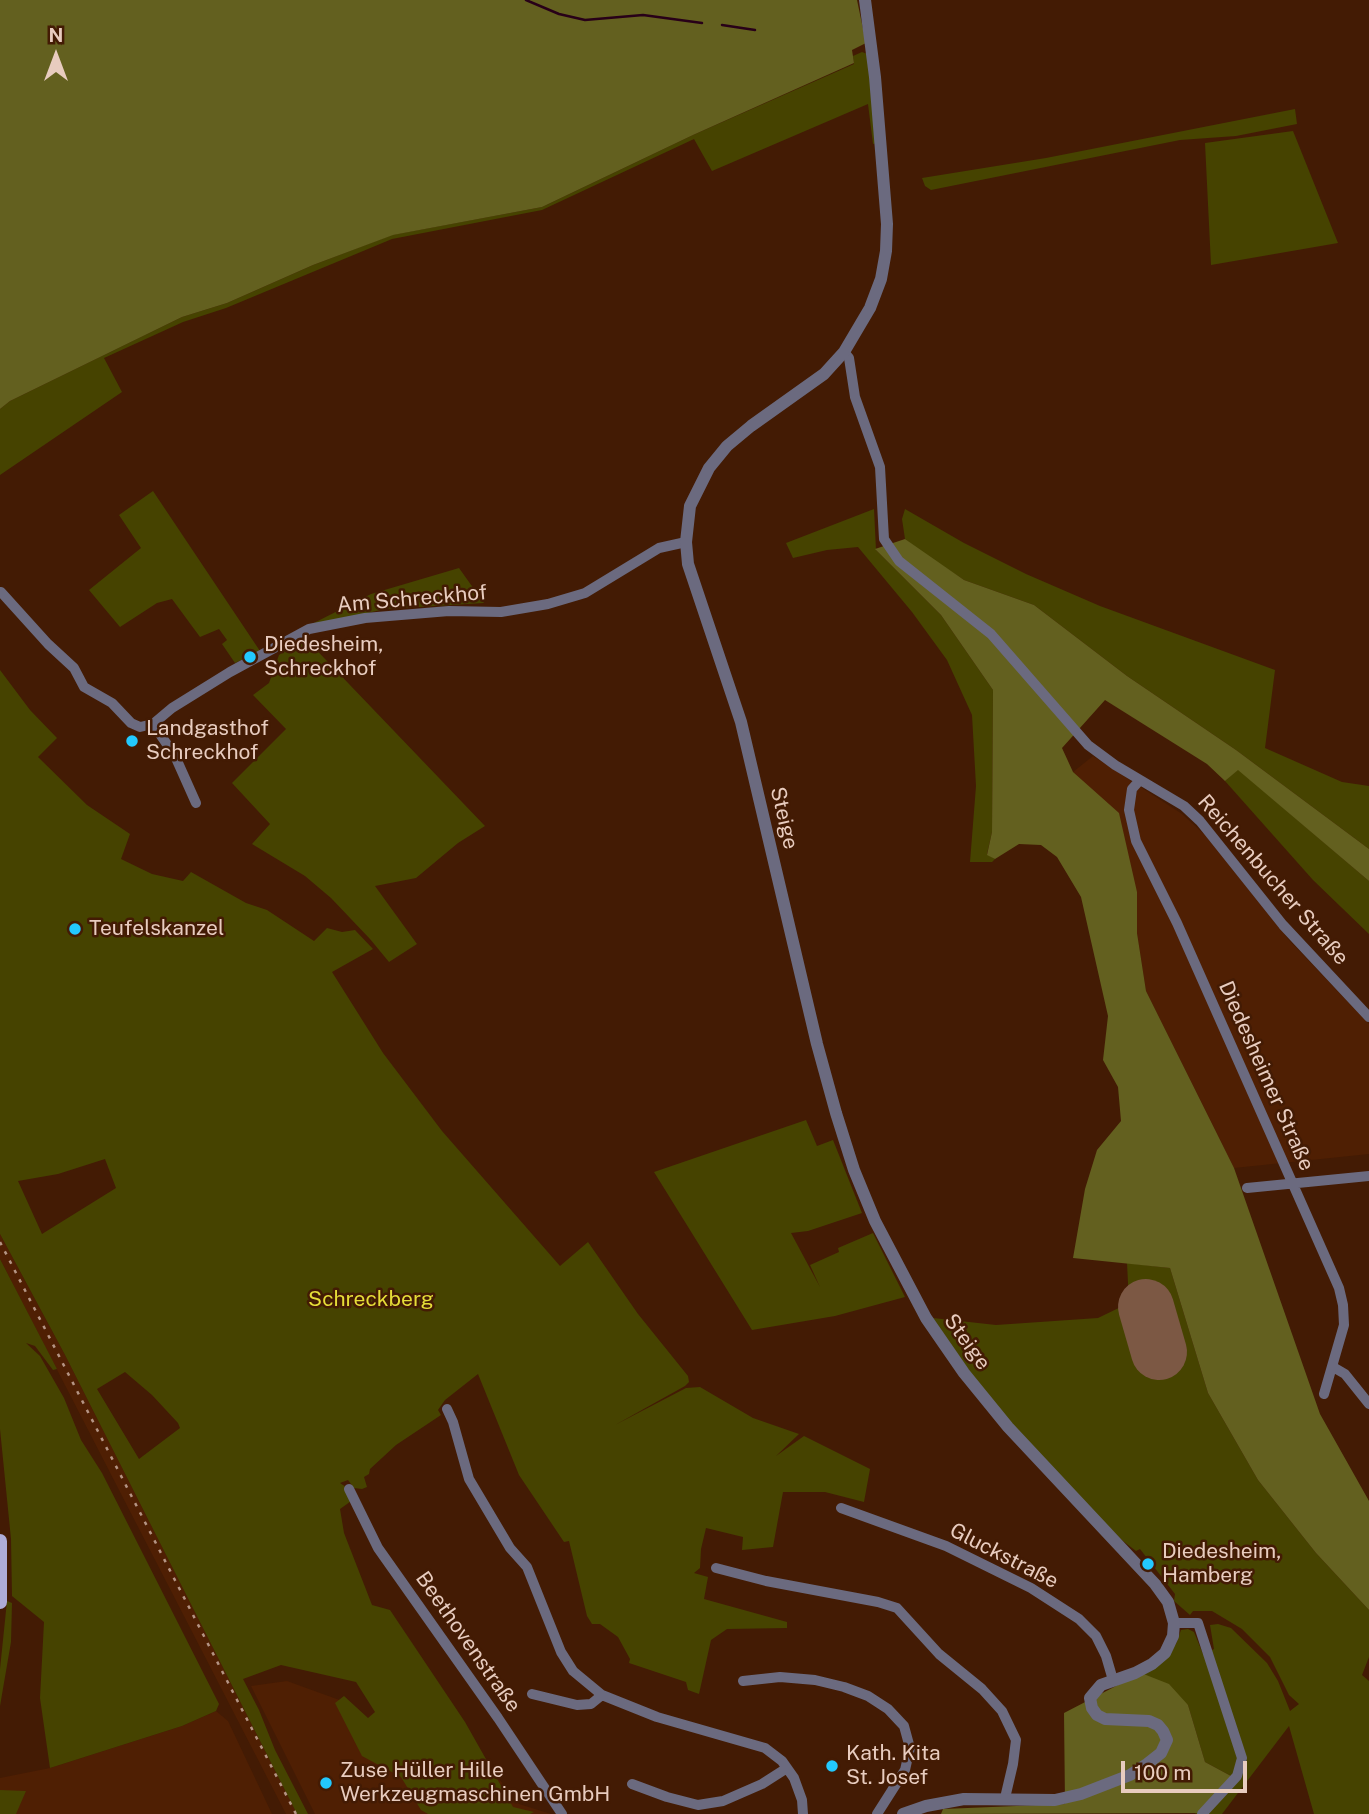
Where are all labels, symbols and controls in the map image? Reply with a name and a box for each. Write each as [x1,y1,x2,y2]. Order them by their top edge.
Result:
north arrow [21,21,91,91]
text: N [49,24,63,46]
street label: Am Schreckhof [336,580,488,618]
place label: Diedesheim, Schreckhof [264,632,383,682]
marker: Diedesheim, Schreckhof [242,649,258,665]
place label: Landgasthof Schreckhof [146,716,269,766]
marker: Landgasthof Schreckhof [124,733,140,749]
street label: Steige [765,784,803,852]
street label: Reichenbucher Straße [1192,790,1354,970]
place label: Teufelskanzel [89,916,224,942]
marker: Teufelskanzel [67,921,83,937]
street label: Diedesheimer Straße [1213,977,1319,1175]
park label: Schreckberg [308,1287,434,1313]
street label: Steige [938,1309,996,1375]
street label: Gluckstraße [945,1518,1063,1594]
place label: Diedesheim, Hamberg [1162,1539,1281,1589]
marker: Diedesheim, Hamberg [1140,1556,1156,1572]
street label: Beethovenstraße [410,1567,526,1717]
place label: Kath. Kita St. Josef [846,1741,941,1791]
scale bar [1124,1748,1250,1792]
place label: Zuse Hüller Hille Werkzeugmaschinen GmbH [340,1758,610,1808]
marker: Kath. Kita St. Josef [824,1758,840,1774]
text: 100 m [1134,1760,1191,1785]
marker: Zuse Hüller Hille Werkzeugmaschinen GmbH [318,1775,334,1791]

